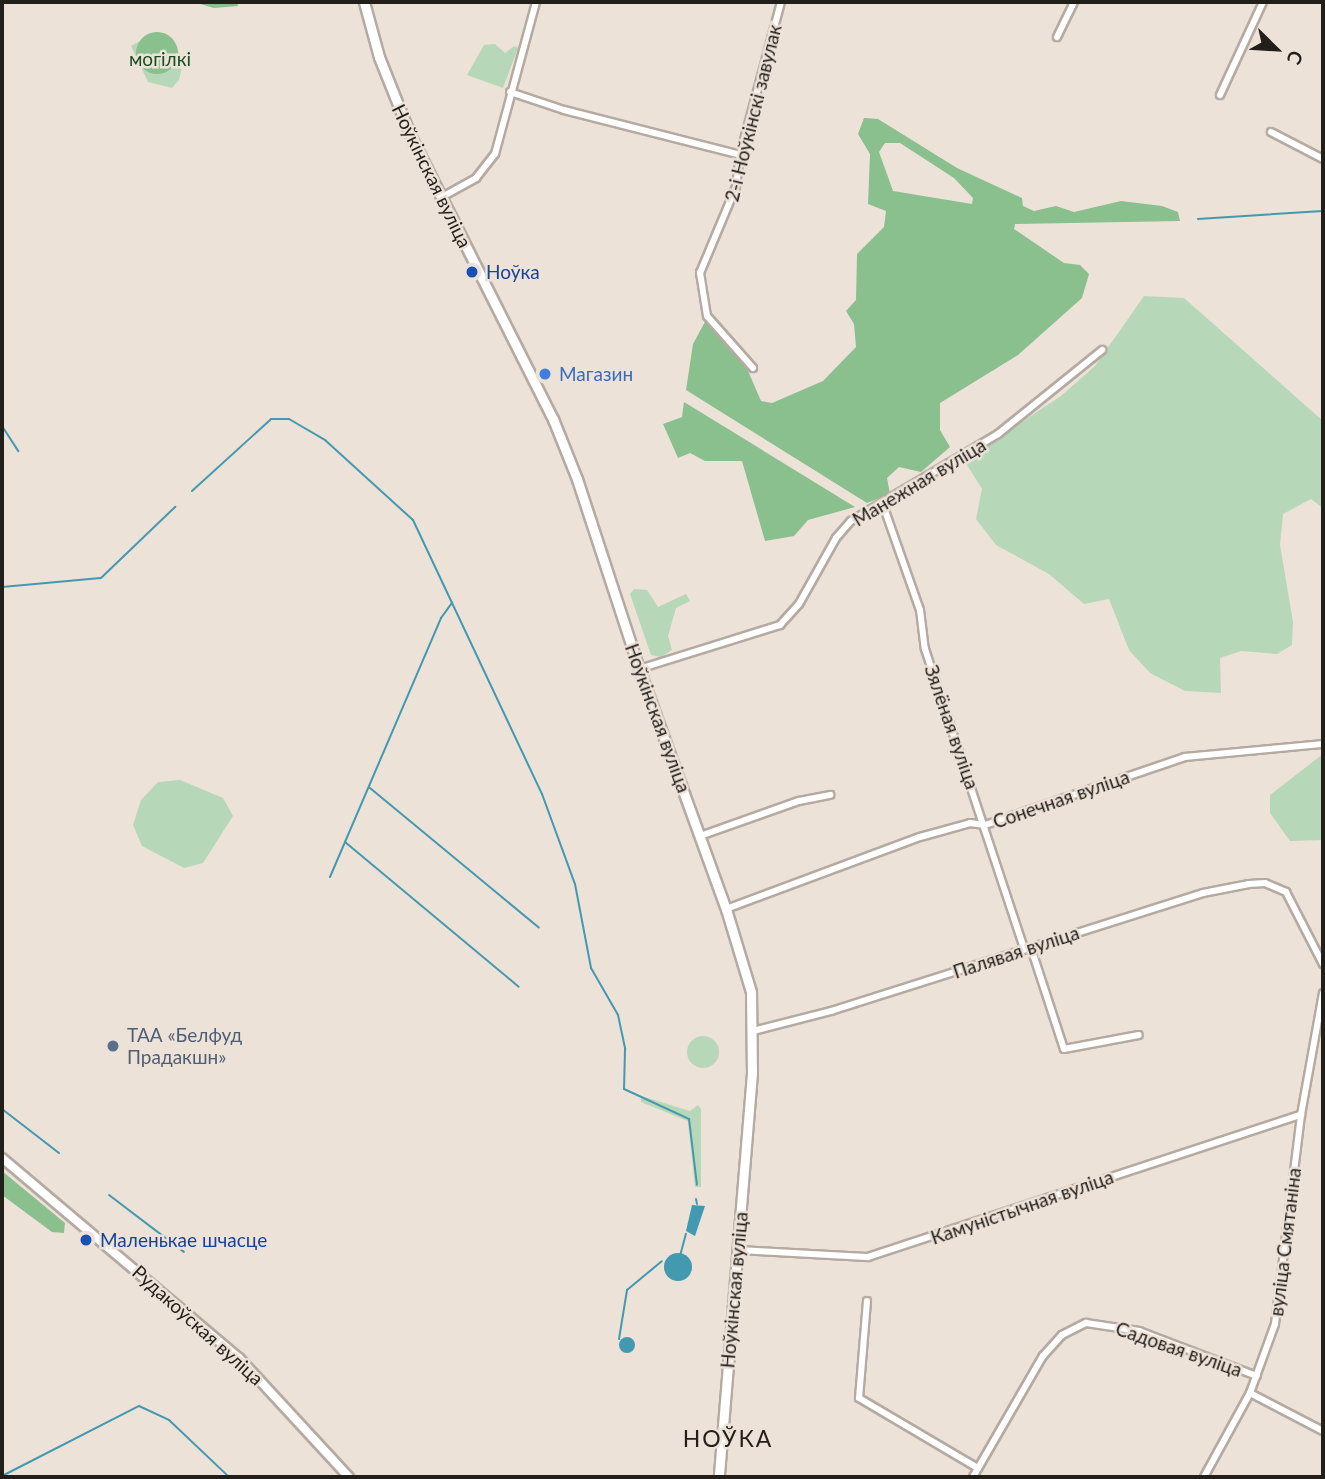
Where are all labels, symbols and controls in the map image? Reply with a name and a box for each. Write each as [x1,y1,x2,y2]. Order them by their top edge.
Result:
north arrow [1241,14,1311,84]
street label: 2-і Ноўкінскі завулак [720,22,786,204]
text: С [1283,47,1309,68]
park label: могілкі [129,48,191,70]
street label: Ноўкінская вуліца [387,101,477,251]
place label: Ноўка [486,261,540,283]
marker: Ноўка [464,264,480,280]
place label: Магазин [559,363,633,385]
marker: Магазин [537,366,553,382]
street label: Манежная вуліца [848,433,990,531]
street label: Ноўкінская вуліца [620,640,696,796]
street label: Зялёная вуліца [920,662,984,792]
street label: Сонечная вуліца [990,765,1132,833]
street label: Палявая вуліца [950,921,1082,983]
place label: ТАА «Белфуд Прадакшн» [127,1024,242,1068]
marker: ТАА «Белфуд Прадакшн» [105,1038,121,1054]
street label: Камуністычная вуліца [928,1165,1116,1249]
street label: вуліца Смятаніна [1265,1167,1305,1317]
street label: Ноўкінская вуліца [716,1211,752,1369]
place label: Маленькае шчасце [100,1229,267,1251]
marker: Маленькае шчасце [78,1232,94,1248]
street label: Рудакоўская вуліца [128,1260,268,1390]
street label: Садовая вуліца [1113,1317,1245,1381]
district label: НОЎКА [683,1424,773,1452]

